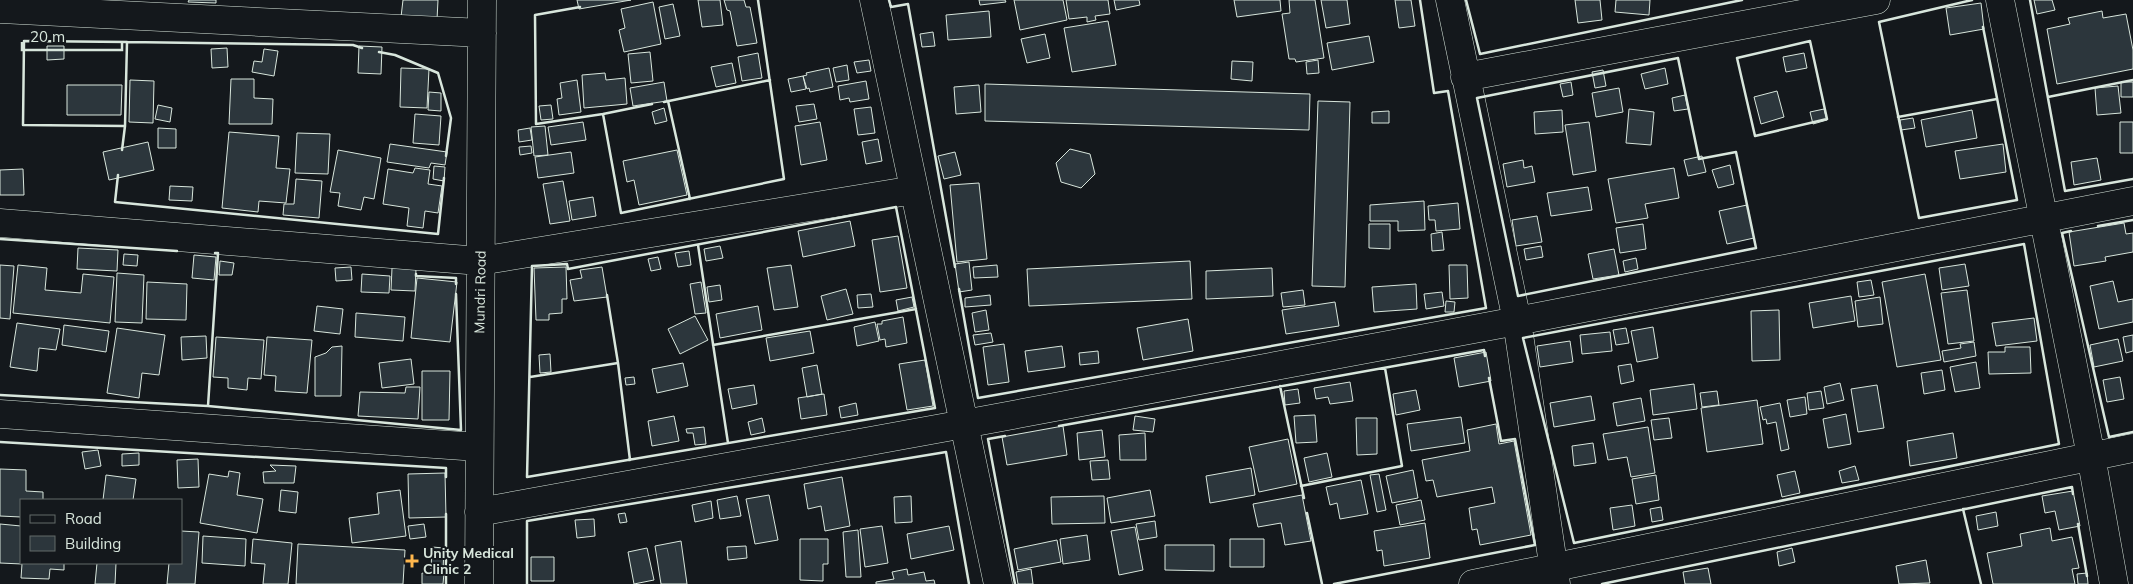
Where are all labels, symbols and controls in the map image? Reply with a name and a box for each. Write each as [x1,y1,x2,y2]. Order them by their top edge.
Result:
scale bar [22,20,122,52]
text: 20 m [30,27,65,46]
street label: Mundri Road [470,250,490,334]
legend [20,499,182,564]
text: Road [65,509,102,528]
text: Building [65,534,121,553]
place label: Unity Medical Clinic 2 [423,544,514,578]
marker: Unity Medical Clinic 2 [405,554,419,568]

